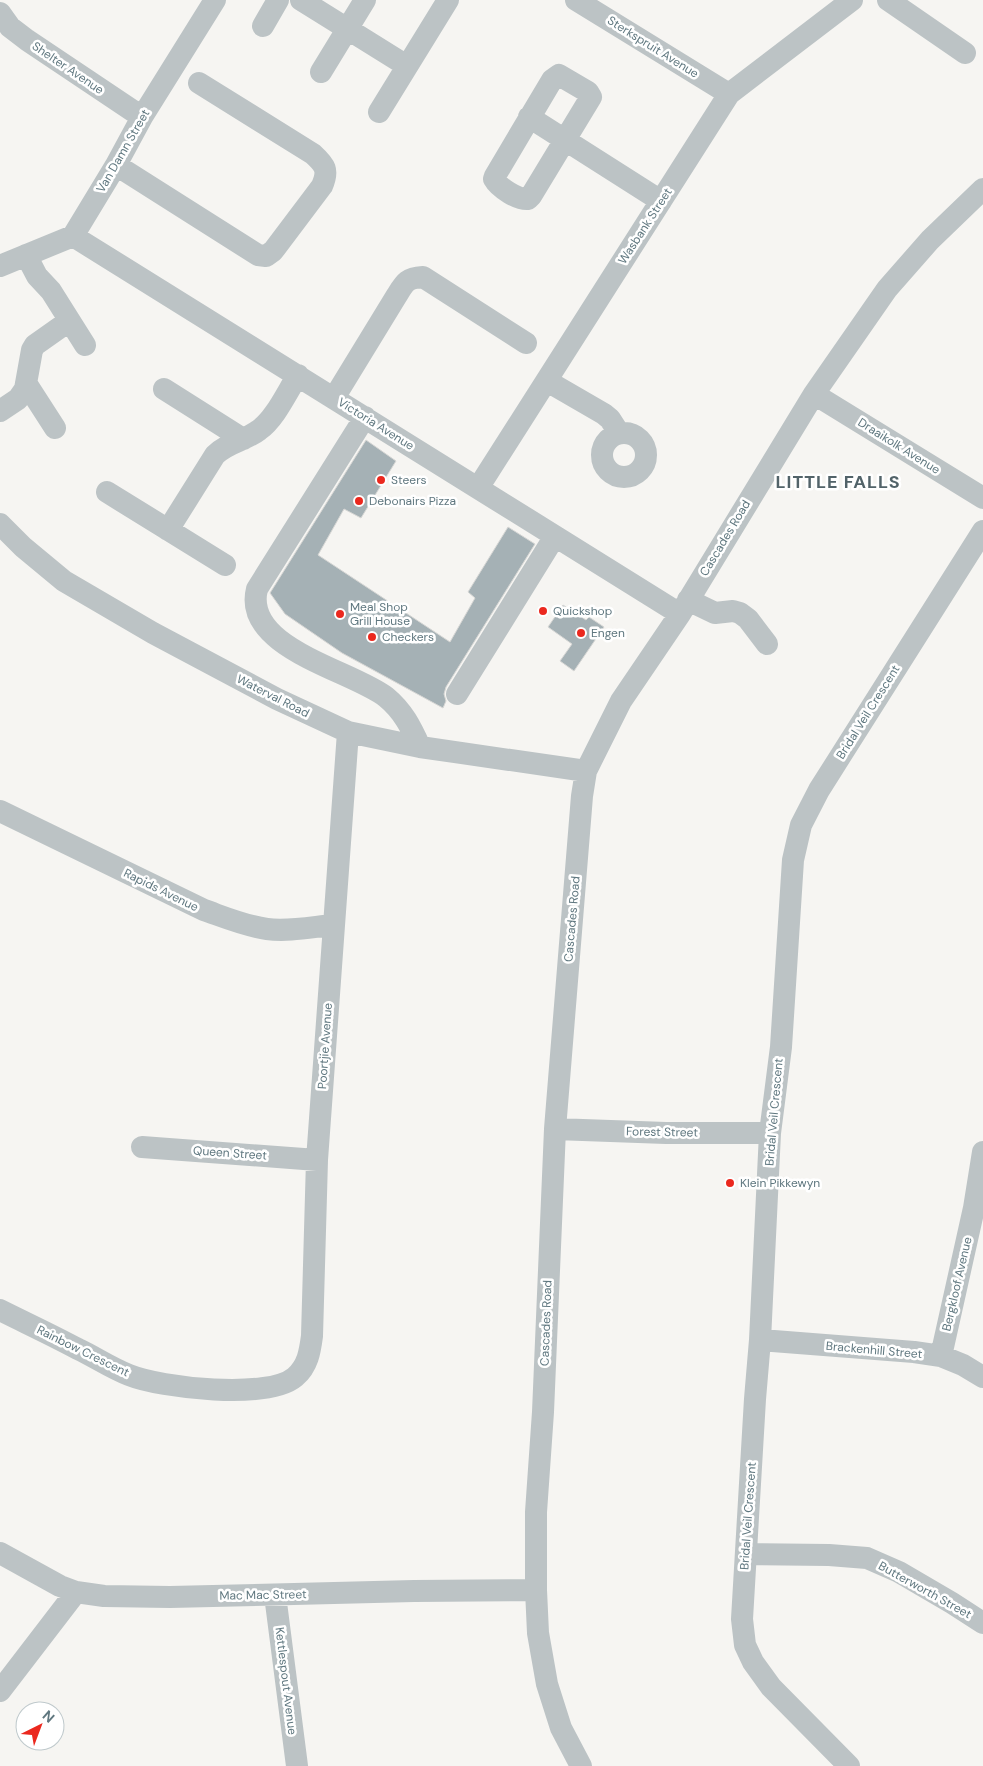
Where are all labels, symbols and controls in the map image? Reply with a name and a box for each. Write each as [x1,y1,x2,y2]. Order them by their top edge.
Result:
street label: Sterkspruit Avenue [604,12,702,82]
street label: Shelter Avenue [29,38,107,98]
street label: Van Damn Street [93,106,153,196]
street label: Wasbank Street [614,185,676,267]
street label: Victoria Avenue [335,394,417,454]
street label: Draaikolk Avenue [855,414,943,478]
district label: LITTLE FALLS [775,470,901,494]
place label: Steers [391,472,427,488]
marker: Steers [375,474,387,486]
place label: Debonairs Pizza [369,493,456,509]
marker: Debonairs Pizza [353,495,365,507]
street label: Cascades Road [696,497,754,579]
place label: Meal Shop Grill House [350,599,410,629]
place label: Quickshop [553,603,612,619]
marker: Quickshop [537,605,549,617]
marker: Meal Shop Grill House [334,608,346,620]
place label: Engen [591,625,625,641]
marker: Engen [575,627,587,639]
place label: Checkers [382,629,434,645]
marker: Checkers [366,631,378,643]
street label: Bridal Veil Crescent [833,662,904,762]
street label: Waterval Road [234,671,312,721]
street label: Rapids Avenue [121,865,201,915]
street label: Cascades Road [560,875,584,963]
street label: Poortjie Avenue [314,1002,336,1090]
street label: Bridal Veil Crescent [761,1057,787,1167]
street label: Forest Street [626,1123,698,1141]
street label: Queen Street [193,1142,268,1164]
place label: Klein Pikkewyn [740,1175,820,1191]
marker: Klein Pikkewyn [724,1177,736,1189]
street label: Bergkloof Avenue [938,1235,976,1333]
street label: Cascades Road [537,1280,555,1366]
street label: Rainbow Crescent [34,1322,132,1380]
street label: Brackenhill Street [825,1338,923,1362]
street label: Bridal Veil Crescent [736,1461,760,1571]
street label: Butterworth Street [876,1558,975,1622]
street label: Mac Mac Street [219,1586,307,1604]
street label: Kettlespout Avenue [271,1626,301,1736]
north arrow [15,1701,65,1751]
text: N [39,1706,59,1726]

